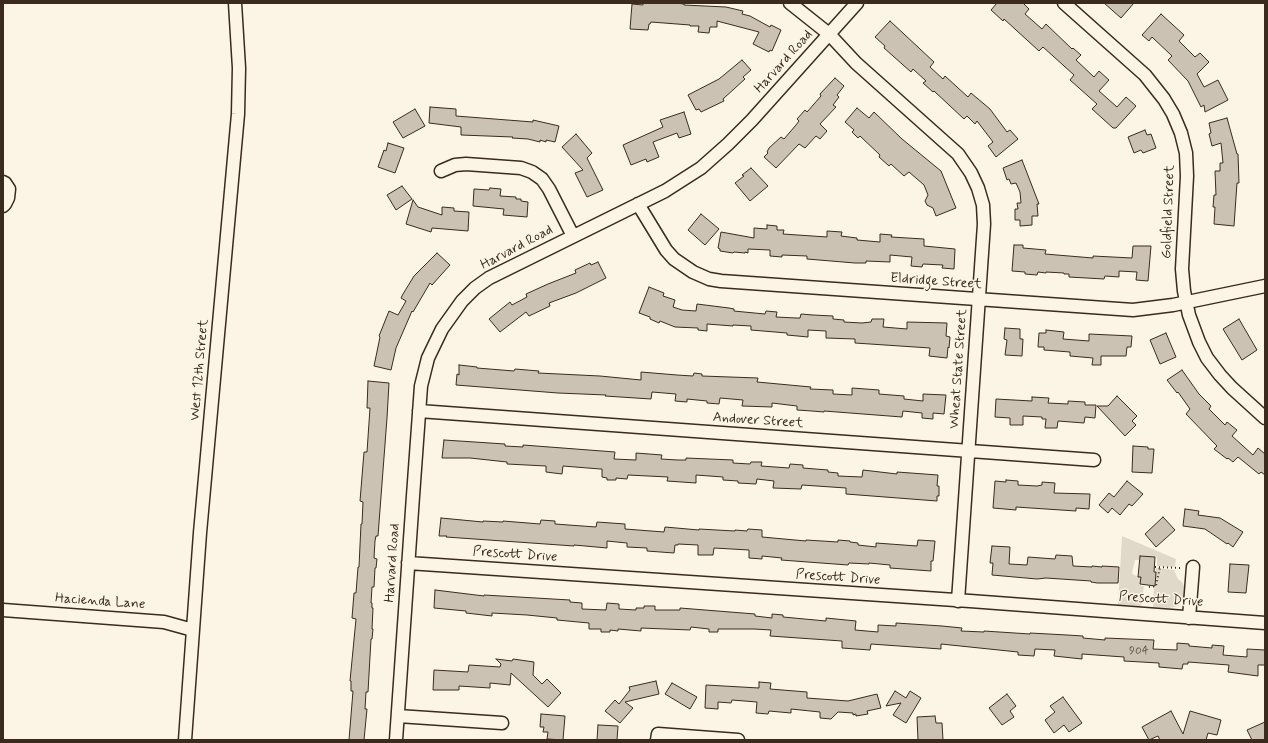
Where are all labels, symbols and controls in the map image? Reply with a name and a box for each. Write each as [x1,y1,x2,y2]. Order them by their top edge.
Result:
street label: Harvard Road [751,27,817,97]
street label: Goldfield Street [1159,165,1179,259]
street label: Harvard Road [478,222,556,274]
street label: Eldridge Street [890,270,982,294]
street label: Wheat State Street [946,309,972,429]
street label: West 12th Street [187,319,213,421]
street label: Andover Street [712,409,804,433]
street label: Harvard Road [382,523,404,603]
street label: Prescott Drive [472,544,558,566]
street label: Prescott Drive [795,567,881,589]
street label: Prescott Drive [1118,589,1204,611]
street label: Hacienda Lane [54,590,146,614]
house number: 904 [1129,644,1149,658]

